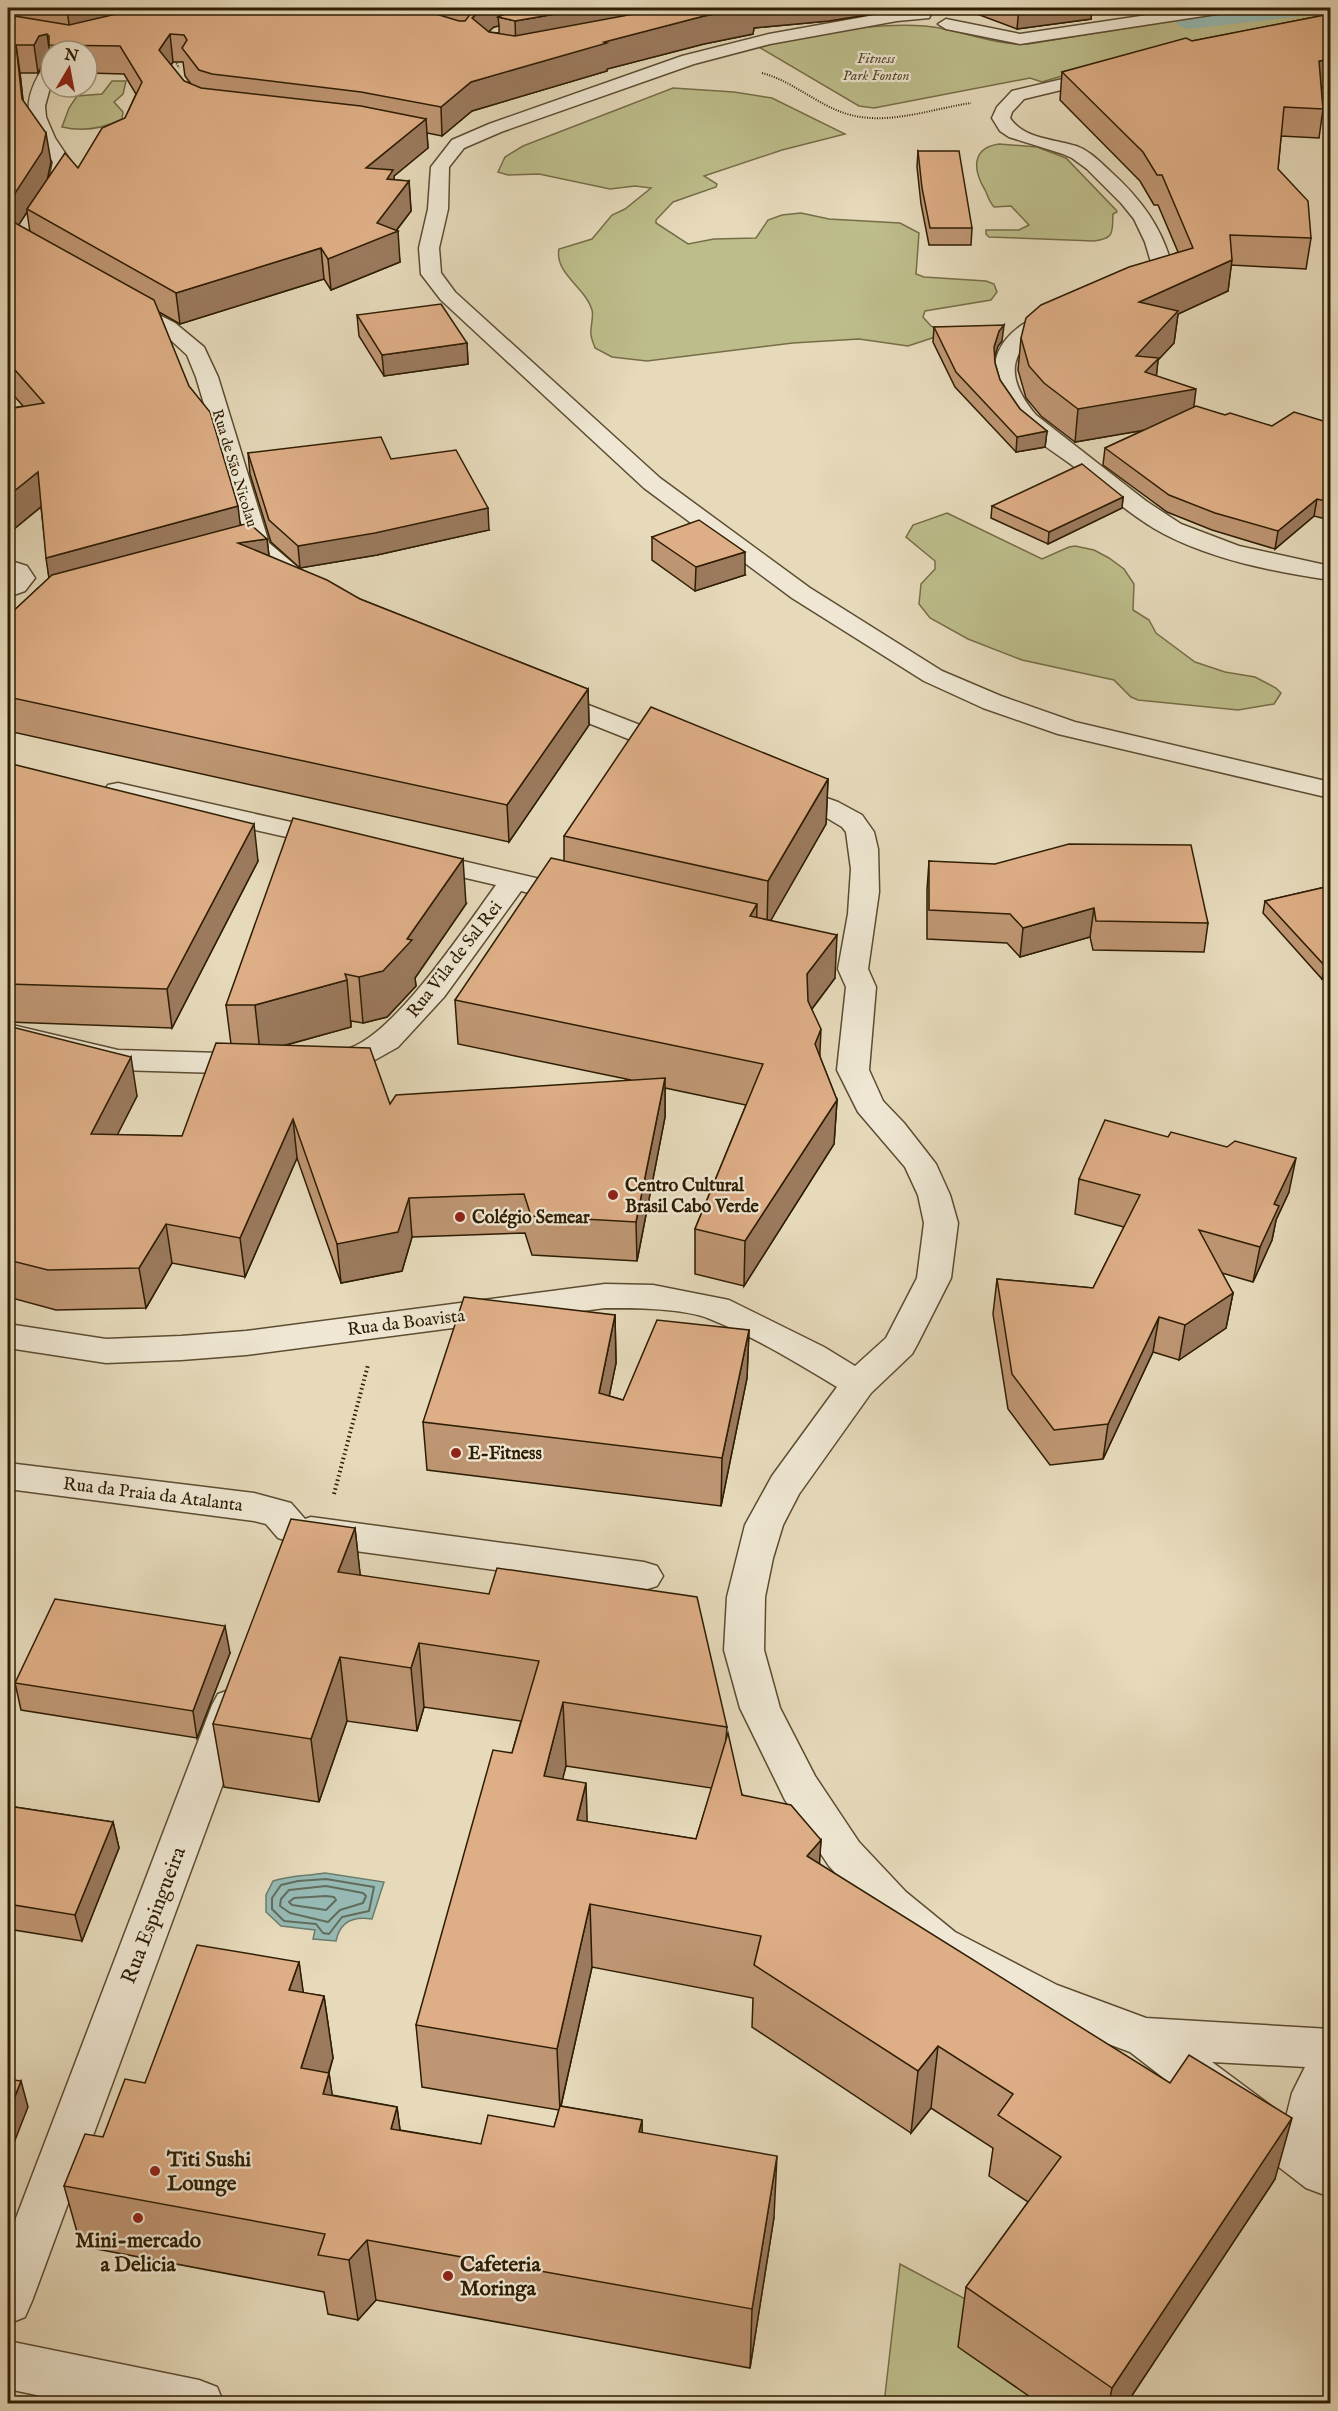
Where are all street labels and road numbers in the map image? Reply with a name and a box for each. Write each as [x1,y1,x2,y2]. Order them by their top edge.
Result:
street label: Rua de São Nicolau [208,407,262,530]
street label: Rua Vila de Sal Rei [402,897,508,1023]
street label: Rua da Boavista [346,1305,466,1342]
street label: Rua da Praia da Atalanta [62,1473,244,1518]
street label: Rua Espingueira [116,1842,193,1988]

